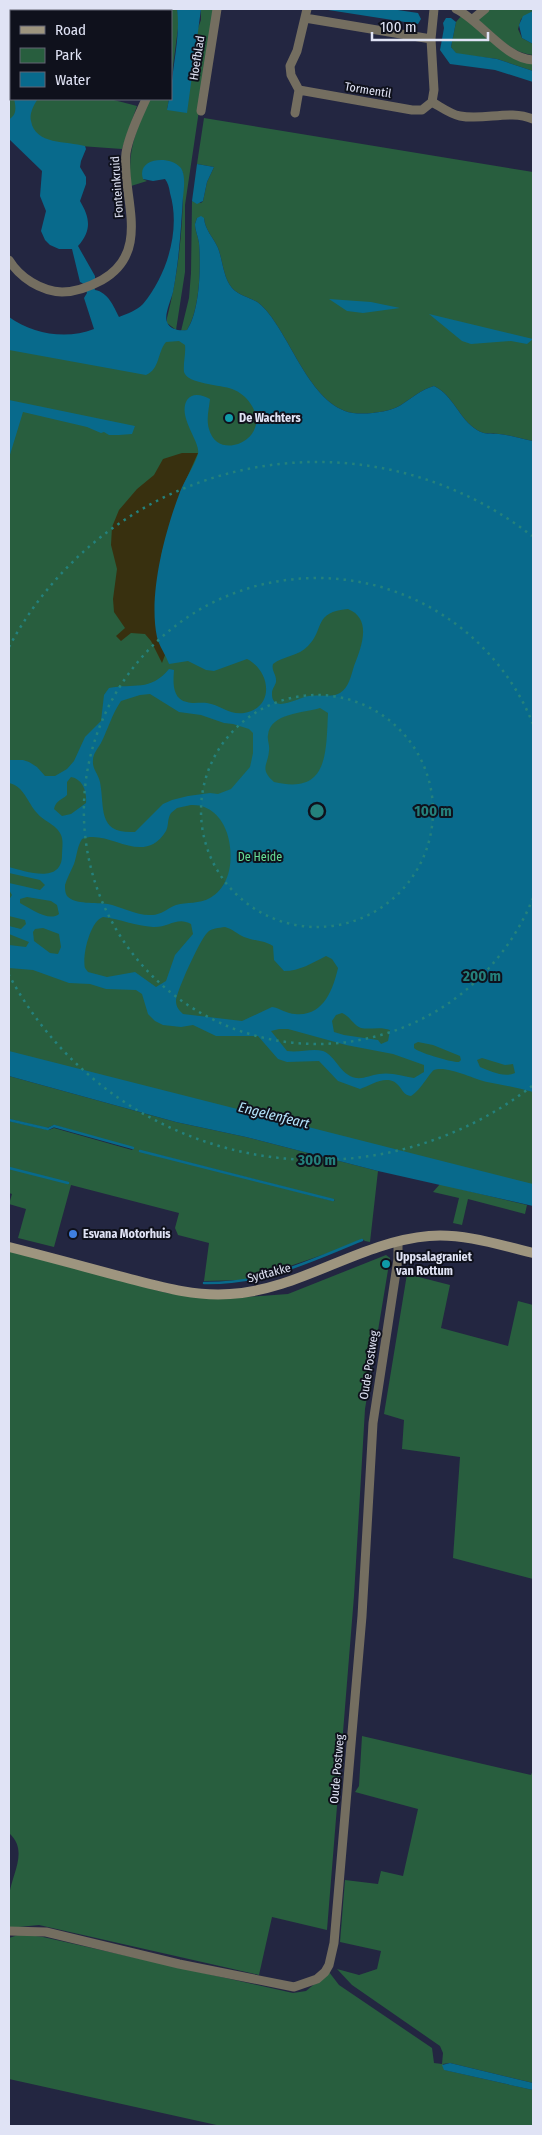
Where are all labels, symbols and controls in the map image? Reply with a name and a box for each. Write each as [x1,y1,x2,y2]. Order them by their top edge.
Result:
legend [10,10,172,100]
scale bar [372,10,488,42]
text: 100 m [380,18,417,36]
text: Road [55,21,86,39]
street label: Hoefblad [187,35,207,81]
text: Park [55,46,82,64]
text: Water [55,71,91,89]
street label: Tormentil [344,79,392,101]
street label: Fonteinkruid [108,156,126,218]
place label: De Wachters [239,411,301,425]
marker: De Wachters [223,412,235,424]
centre of rings [308,802,326,820]
text: 100 m [414,802,452,820]
park label: De Heide [238,850,282,864]
text: 200 m [462,967,501,985]
water label: Engelenfeart [237,1098,312,1133]
text: 300 m [297,1151,336,1169]
place label: Esvana Motorhuis [83,1227,171,1241]
marker: Esvana Motorhuis [67,1228,79,1240]
place label: Uppsalagraniet van Rottum [395,1250,473,1278]
marker: Uppsalagraniet van Rottum [380,1258,392,1270]
street label: Sydtakke [246,1260,292,1285]
street label: Oude Postweg [357,1329,381,1401]
street label: Oude Postweg [327,1733,347,1804]

